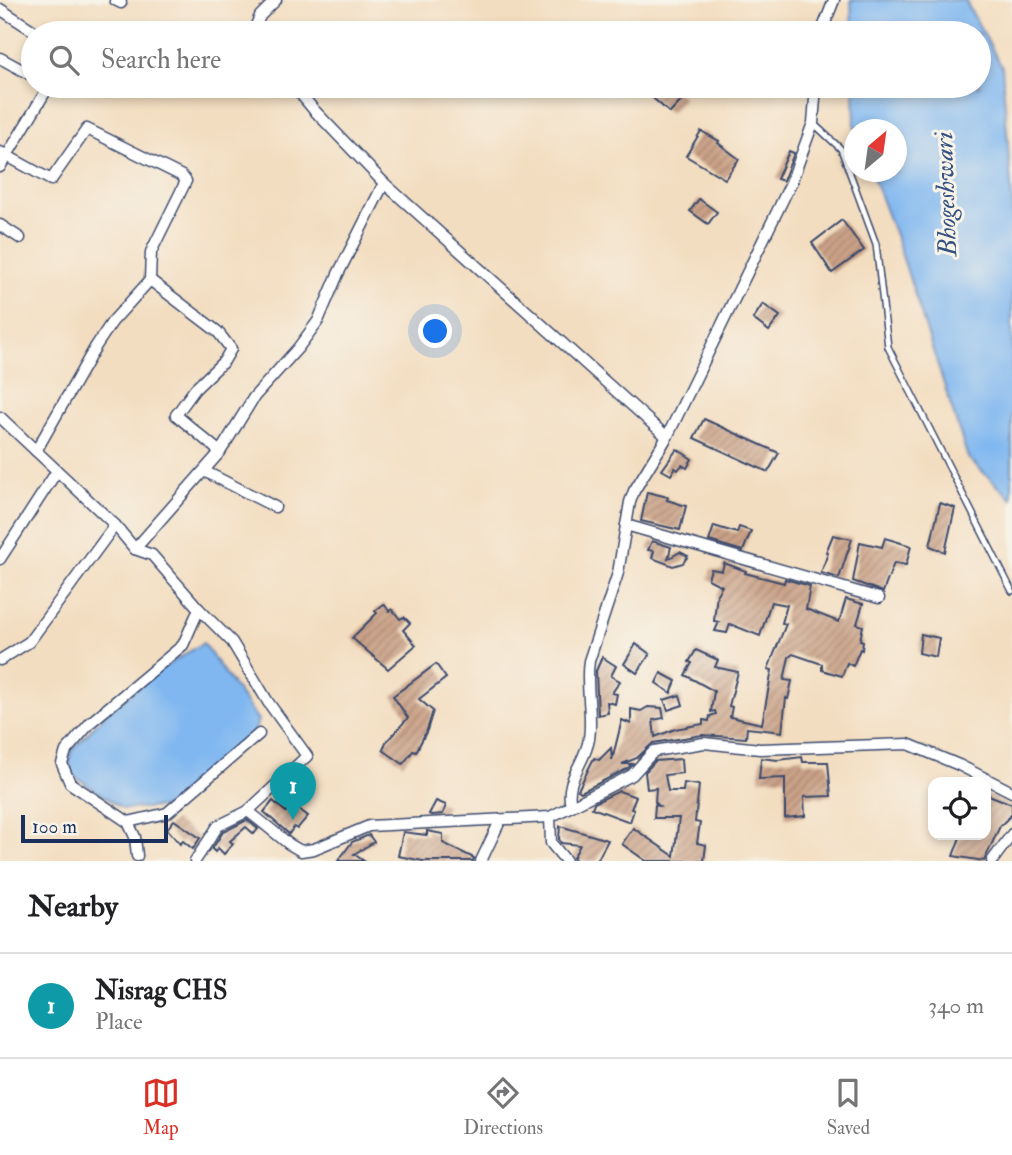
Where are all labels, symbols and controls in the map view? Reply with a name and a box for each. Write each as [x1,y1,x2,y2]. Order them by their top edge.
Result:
search box [21,21,991,98]
icon: search [45,41,83,79]
text: Search here [101,44,221,76]
north arrow [844,119,907,182]
water label: Bhogeshwari [928,131,964,259]
your location [418,314,452,348]
pin: 1 [270,762,316,820]
map controls [928,777,991,840]
button: locate [928,777,991,840]
scale bar [21,812,168,844]
text: 100 m [32,815,77,839]
text: Nearby [28,888,118,925]
text: Nisrag CHS [95,975,227,1007]
text: 1 [47,991,55,1020]
text: 340 m [928,991,984,1020]
text: Place [95,1007,143,1036]
tab: Map [142,1074,180,1140]
tab: Directions [463,1074,543,1140]
tab: Saved [827,1074,870,1140]

